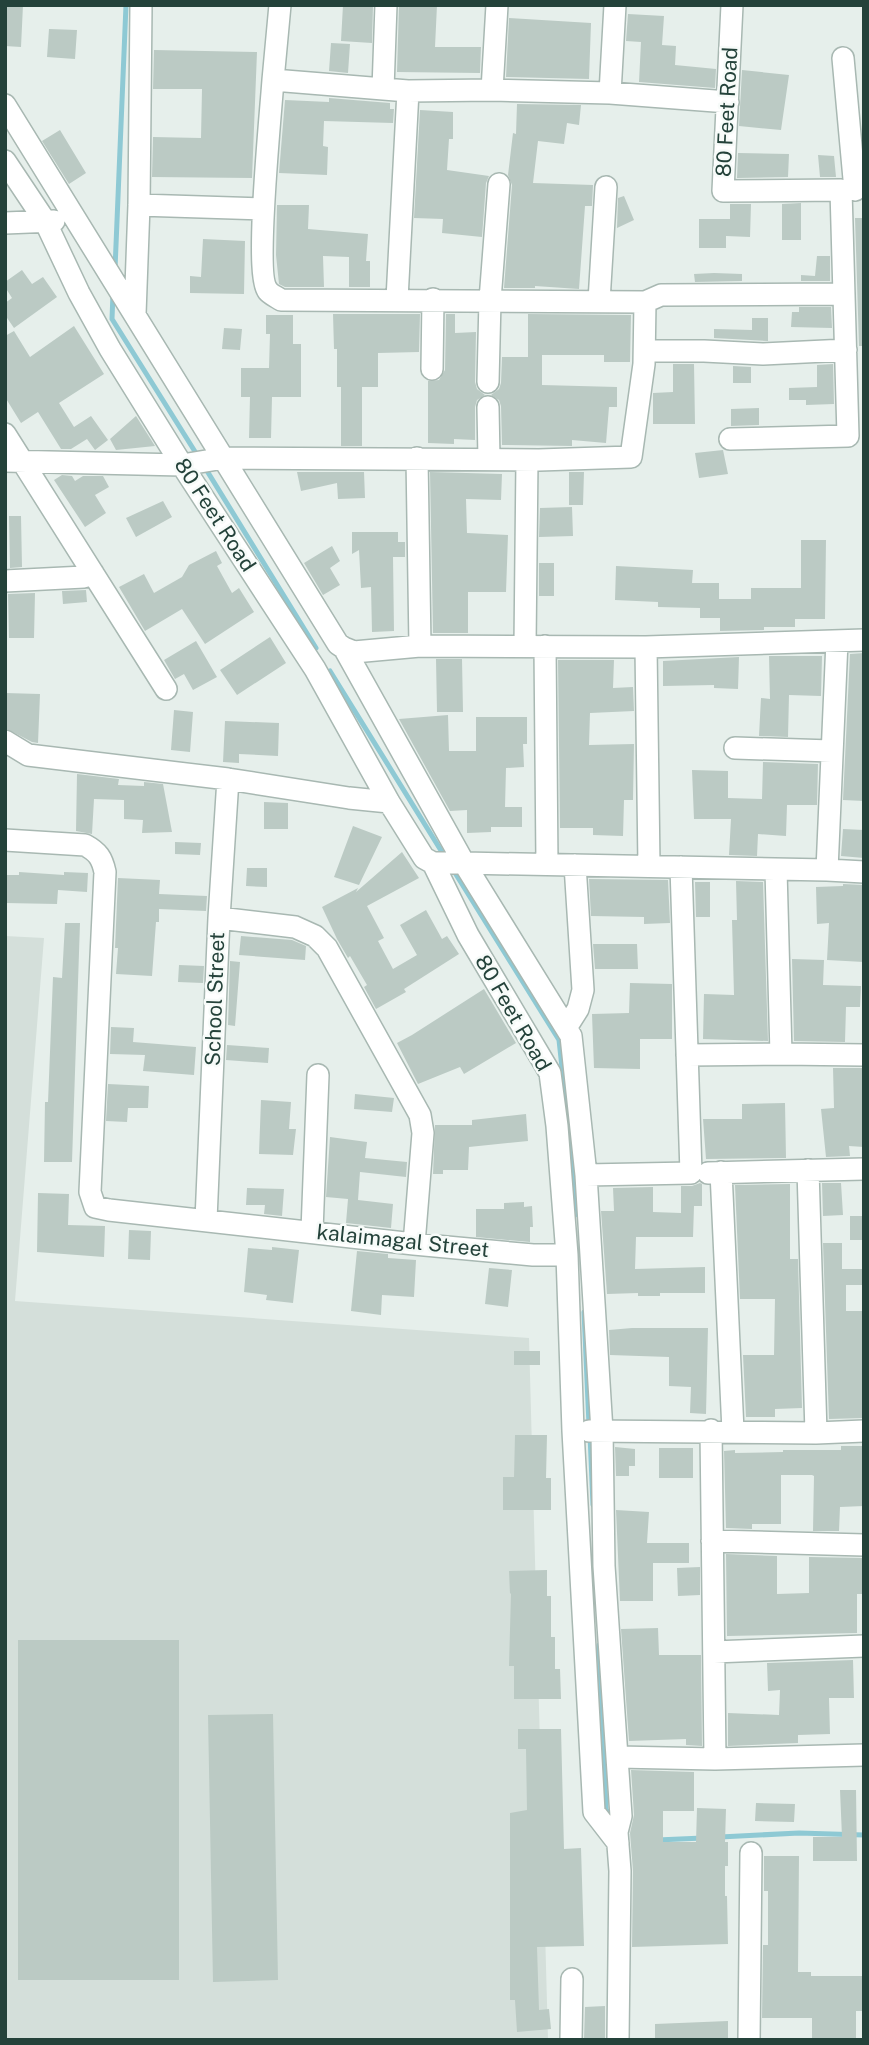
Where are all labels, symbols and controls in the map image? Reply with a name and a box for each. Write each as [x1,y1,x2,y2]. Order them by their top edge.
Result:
street label: 80 Feet Road [711,46,742,177]
street label: 80 Feet Road [170,453,261,576]
street label: School Street [200,932,229,1066]
street label: 80 Feet Road [470,950,557,1075]
street label: kalaimagal Street [316,1219,491,1262]

